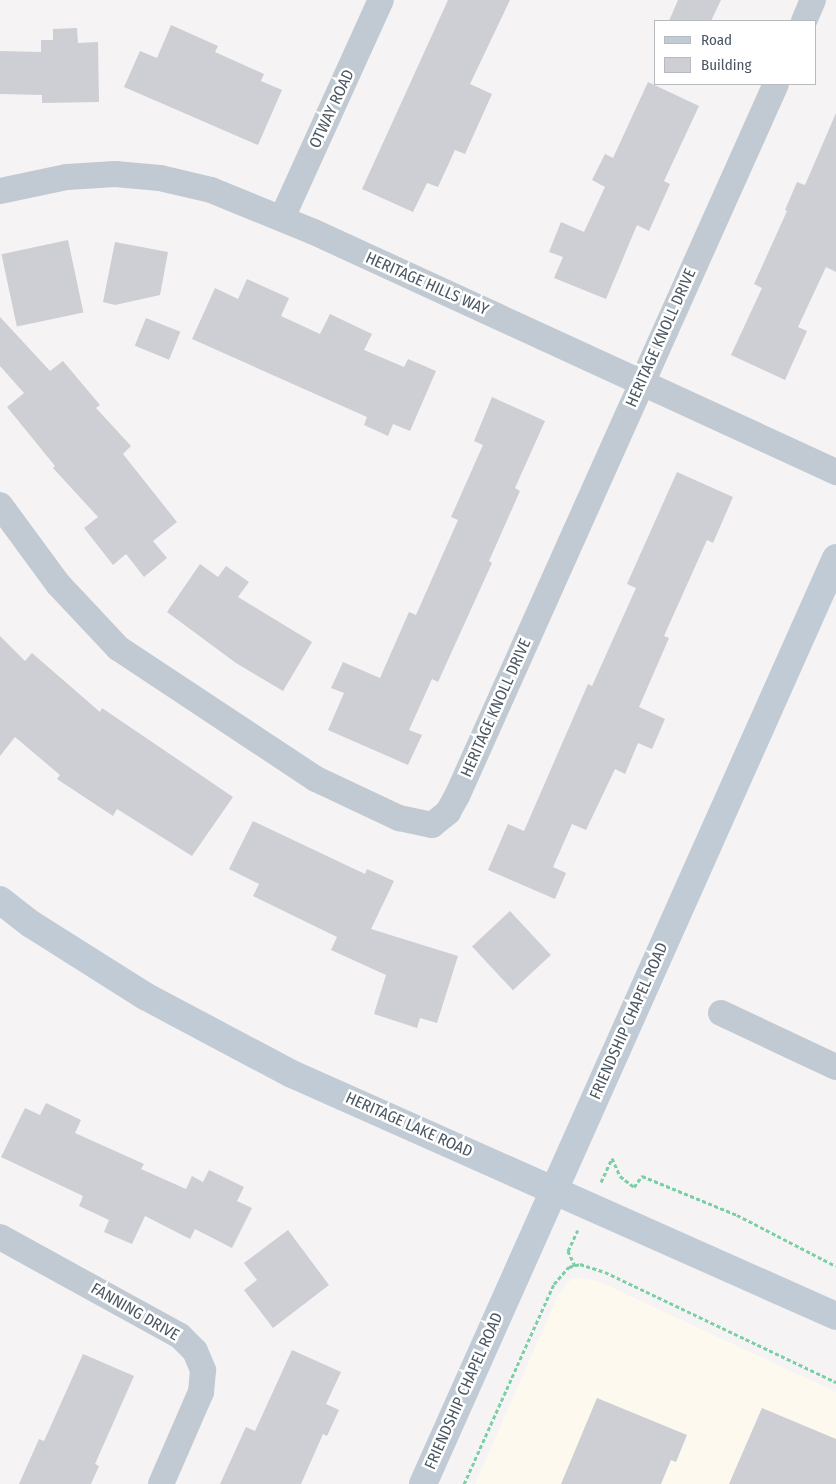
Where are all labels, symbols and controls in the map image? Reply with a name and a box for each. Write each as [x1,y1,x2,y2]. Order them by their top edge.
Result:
legend [654,20,816,85]
text: Road [701,31,732,49]
text: Building [701,56,752,74]
street label: OTWAY ROAD [305,67,359,151]
street label: HERITAGE HILLS WAY [363,248,491,320]
street label: HERITAGE KNOLL DRIVE [622,266,700,410]
street label: HERITAGE KNOLL DRIVE [457,636,535,780]
street label: FRIENDSHIP CHAPEL ROAD [586,940,672,1102]
street label: HERITAGE LAKE ROAD [343,1088,475,1162]
street label: FANNING DRIVE [87,1279,183,1345]
street label: FRIENDSHIP CHAPEL ROAD [421,1310,507,1472]

